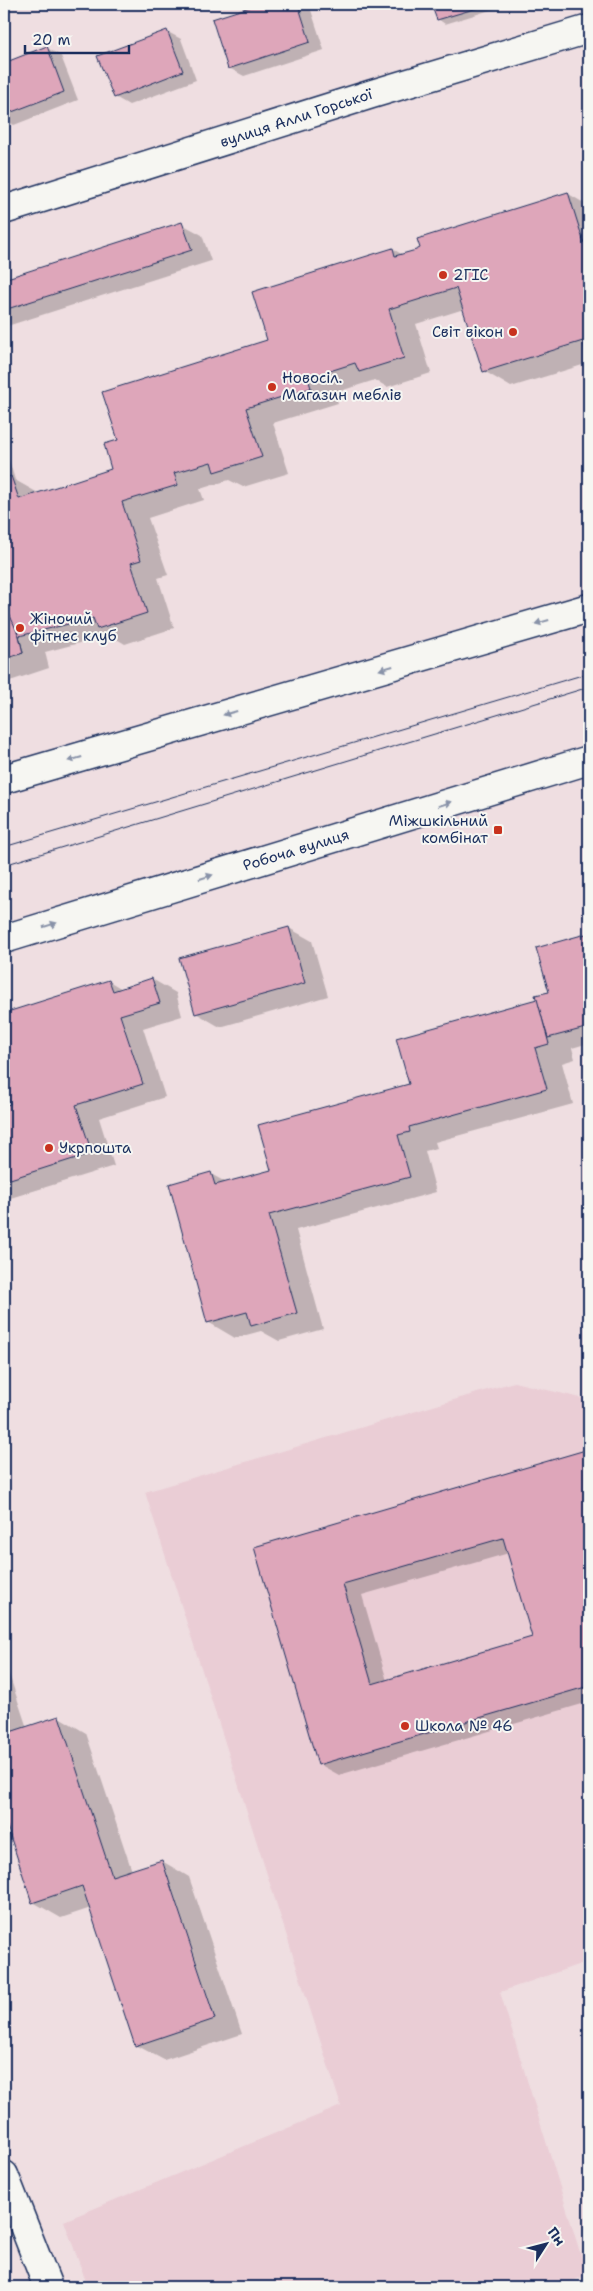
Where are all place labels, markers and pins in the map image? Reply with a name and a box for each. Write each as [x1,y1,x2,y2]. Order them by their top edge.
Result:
place label: 2ГІС [453,265,488,285]
marker: 2ГІС [437,269,449,281]
place label: Світ вікон [432,322,503,342]
marker: Світ вікон [507,326,519,338]
place label: Новосіл. Магазин меблів [282,368,402,405]
marker: Новосіл. Магазин меблів [266,381,278,393]
place label: Жіночий фітнес клуб [30,609,117,646]
marker: Жіночий фітнес клуб [14,622,26,634]
place label: Міжшкільний комбінат [389,811,488,848]
marker: Міжшкільний комбінат [492,824,504,836]
place label: Укрпошта [59,1138,132,1158]
marker: Укрпошта [43,1142,55,1154]
place label: Школа № 46 [415,1716,513,1736]
marker: Школа № 46 [399,1720,411,1732]

